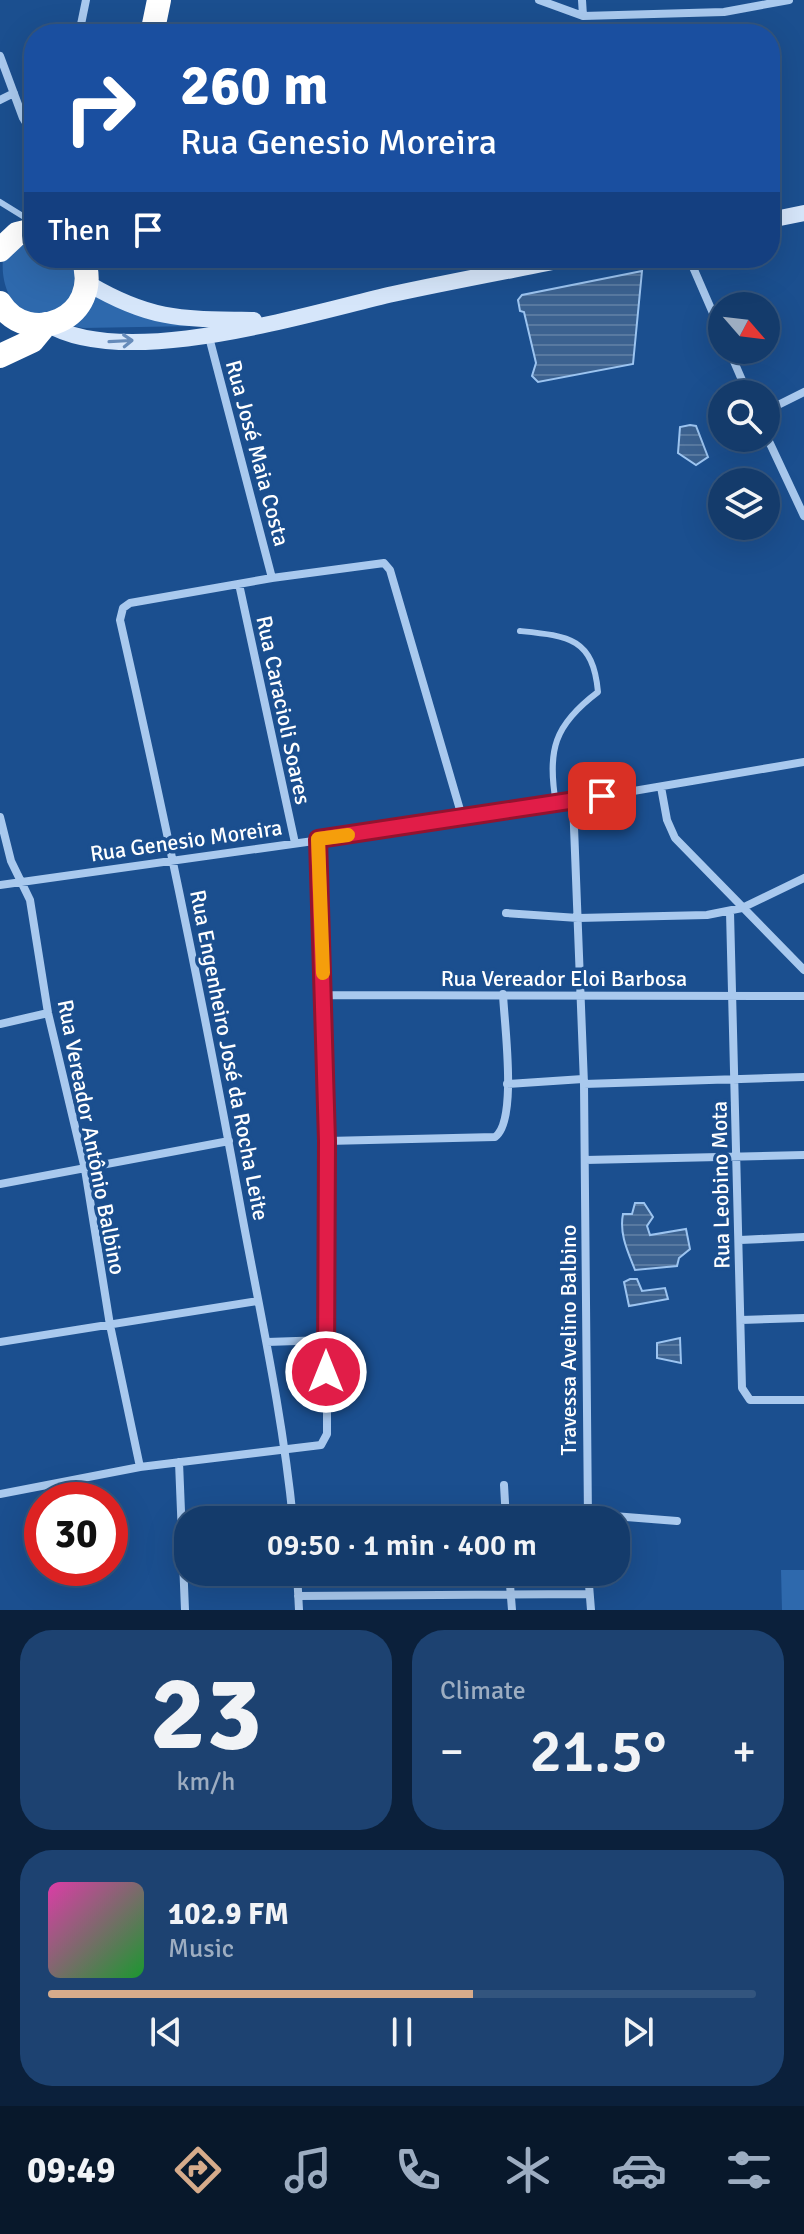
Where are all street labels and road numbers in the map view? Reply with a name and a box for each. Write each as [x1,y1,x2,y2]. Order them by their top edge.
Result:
street label: Rua José Maia Costa [220,357,295,549]
street label: Rua Caracioli Soares [250,613,317,807]
street label: Rua Genesio Moreira [88,814,284,867]
street label: Rua Engenheiro José da Rocha Leite [184,888,275,1223]
street label: Rua Vereador Eloi Barbosa [441,965,687,992]
street label: Rua Vereador Antônio Balbino [52,997,131,1277]
street label: Rua Leobino Mota [706,1101,735,1269]
street label: Travessa Avelino Balbino [555,1225,582,1455]

